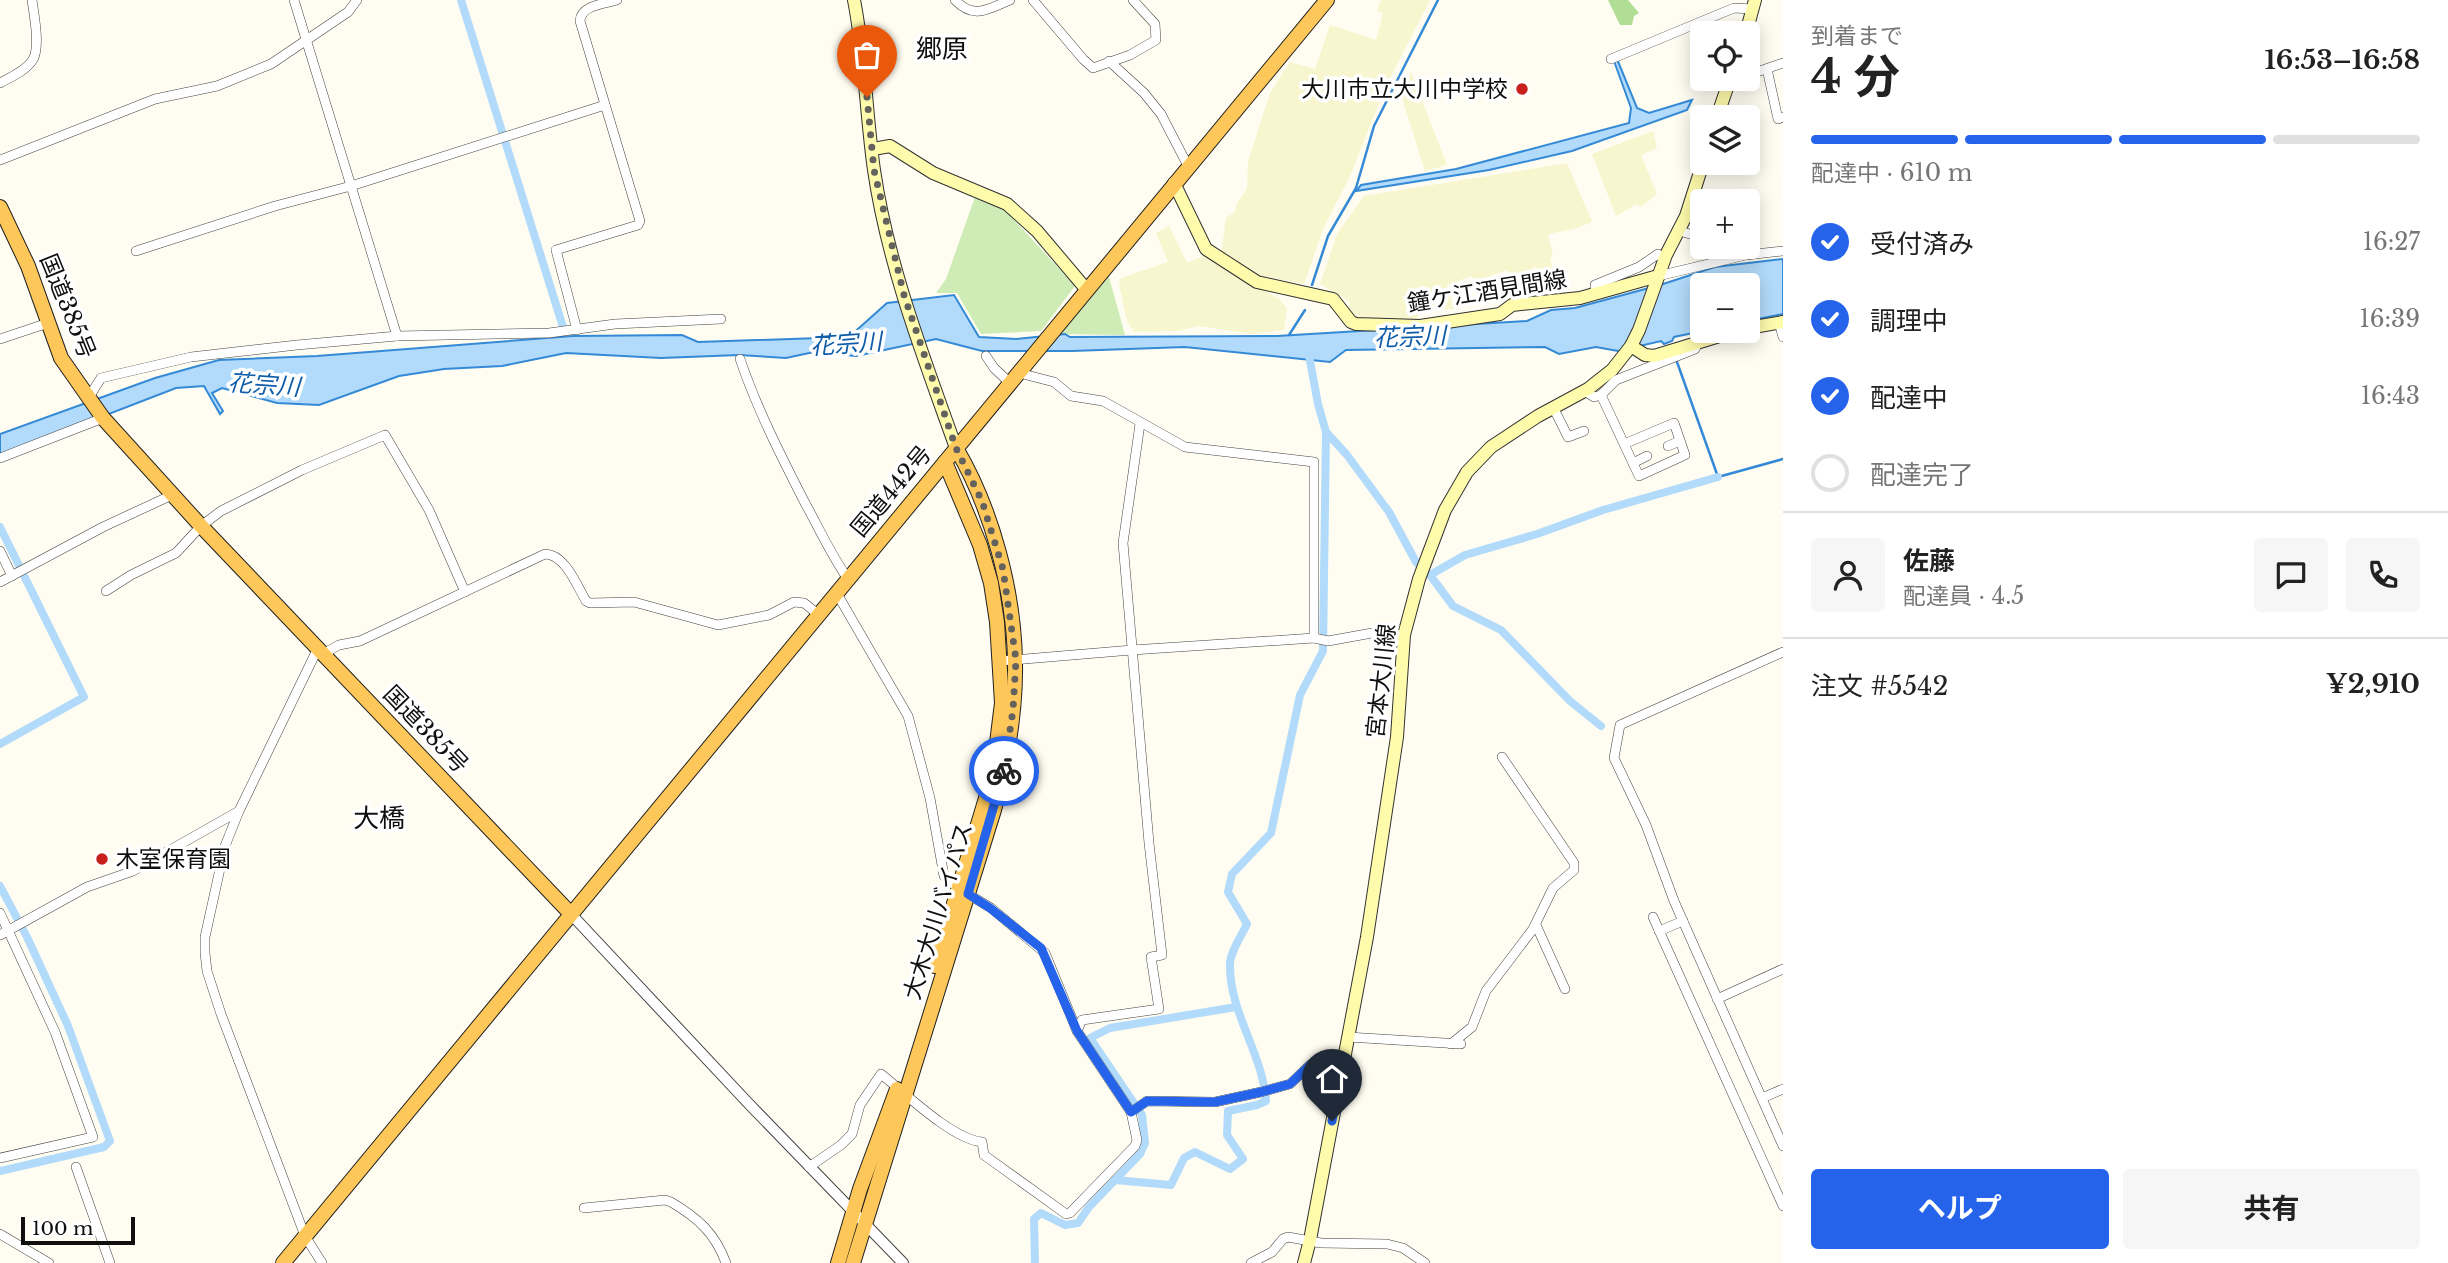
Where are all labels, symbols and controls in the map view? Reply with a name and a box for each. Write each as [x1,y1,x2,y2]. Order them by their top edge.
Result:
map controls [1690,21,1760,343]
button: locate [1690,21,1760,91]
text: 到着まで [1811,22,1903,50]
pin [837,25,897,97]
district label: 郷原 [916,33,968,65]
icon: bag [848,36,886,74]
text: 16:53–16:58 [2265,44,2420,76]
text: 4 分 [1811,48,1900,105]
place label: 大川市立大川中学校 [1301,75,1508,103]
marker: 大川市立大川中学校 [1514,81,1530,97]
button: layers [1690,105,1760,175]
text: 配達中 · 610 m [1811,159,1973,187]
button: + [1690,189,1760,259]
icon: check [1811,223,1849,261]
text: 受付済み [1870,228,1974,260]
text: 16:27 [2363,228,2420,256]
street label: 国道385号 [34,250,102,362]
street label: 鐘ケ江酒見間線 [1405,265,1569,317]
button: − [1690,273,1760,343]
icon: check [1811,300,1849,338]
text: 調理中 [1870,305,1948,337]
text: 16:39 [2359,305,2420,333]
water label: 花宗川 [1373,321,1449,352]
water label: 花宗川 [809,326,886,360]
water label: 花宗川 [227,368,304,402]
icon: check [1811,377,1849,415]
text: 配達中 [1870,382,1948,414]
text: 16:43 [2361,382,2420,410]
street label: 国道442号 [845,440,937,542]
text: 配達完了 [1870,459,1974,491]
button: person [1811,538,1885,612]
button: chat [2254,538,2328,612]
button: phone [2346,538,2420,612]
text: 佐藤 [1903,545,1955,577]
text: 配達員 · 4.5 [1903,582,2024,610]
street label: 宮本大川線 [1361,622,1401,740]
text: ¥2,910 [2326,668,2420,700]
text: 注文 #5542 [1811,670,1949,702]
street label: 国道385号 [378,680,474,778]
courier [969,736,1039,806]
icon: bike [985,752,1023,790]
district label: 大橋 [353,802,405,834]
street label: 大木大川バイパス [898,819,978,1003]
place label: 木室保育園 [116,845,231,873]
marker: 木室保育園 [94,851,110,867]
pin [1302,1049,1362,1121]
icon: home [1313,1060,1351,1098]
button: ヘルプ [1811,1169,2109,1249]
button: 共有 [2123,1169,2420,1249]
scale bar [21,1214,135,1246]
text: 100 m [32,1217,93,1240]

